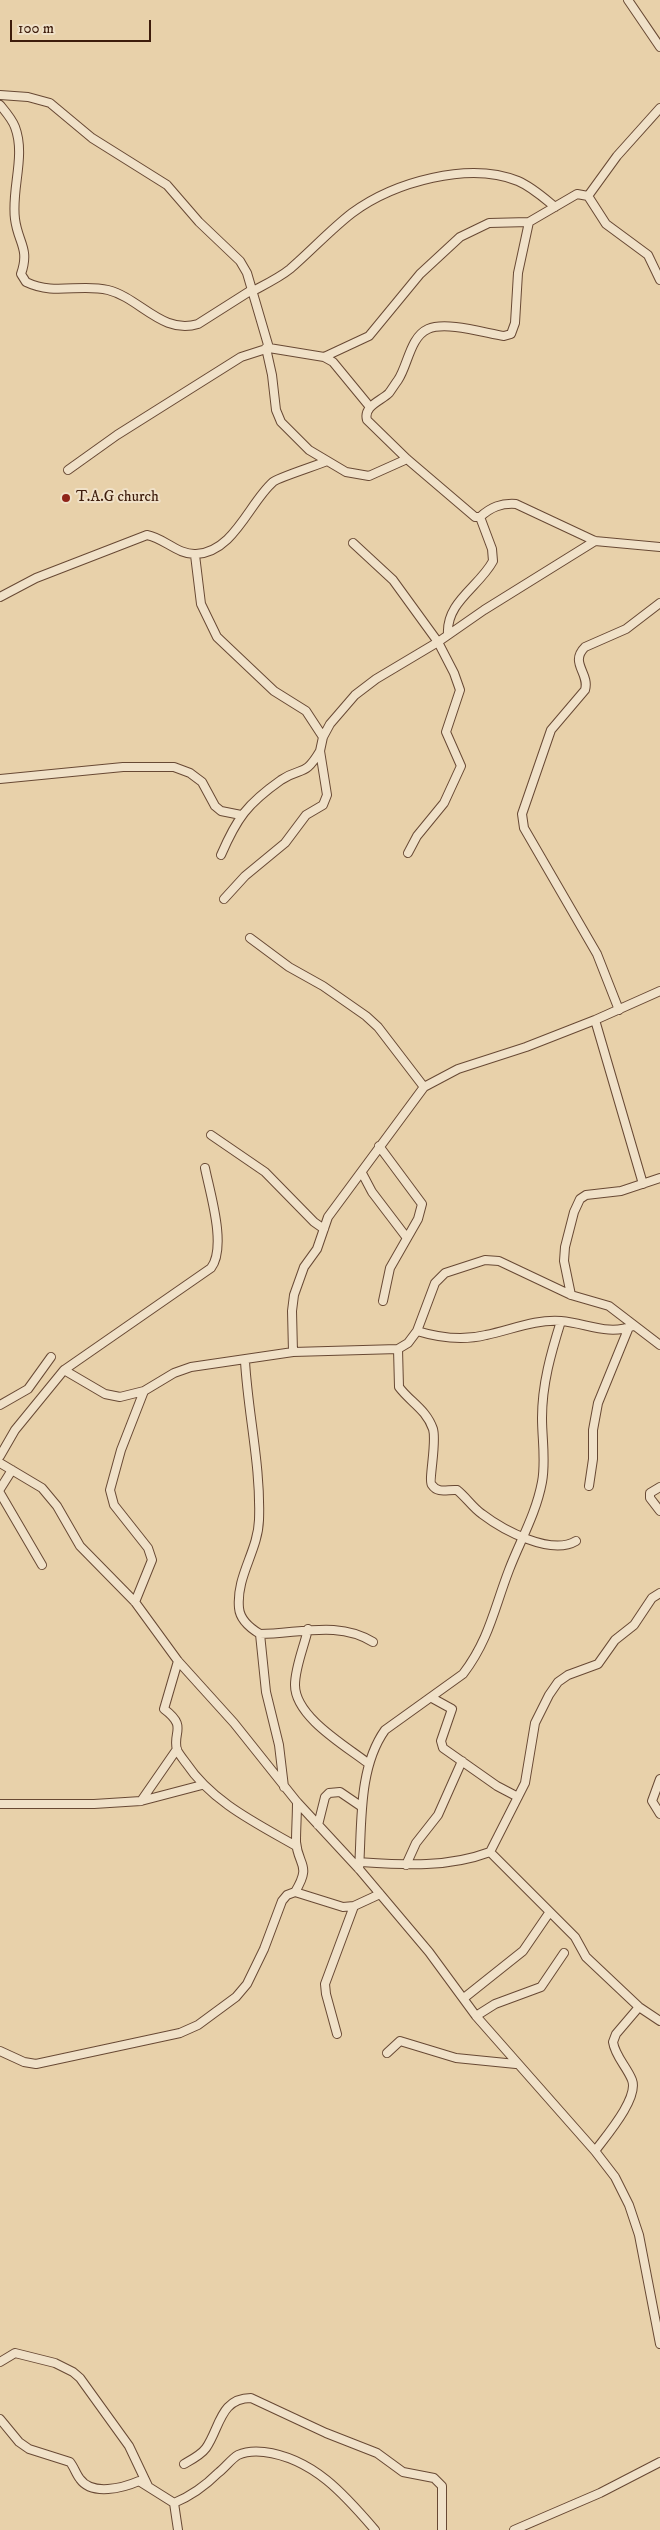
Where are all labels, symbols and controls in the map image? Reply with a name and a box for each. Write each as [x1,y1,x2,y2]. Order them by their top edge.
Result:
scale bar [12,10,154,42]
text: 100 m [18,19,54,38]
place label: T.A.G church [76,489,159,507]
marker: T.A.G church [60,492,72,504]

